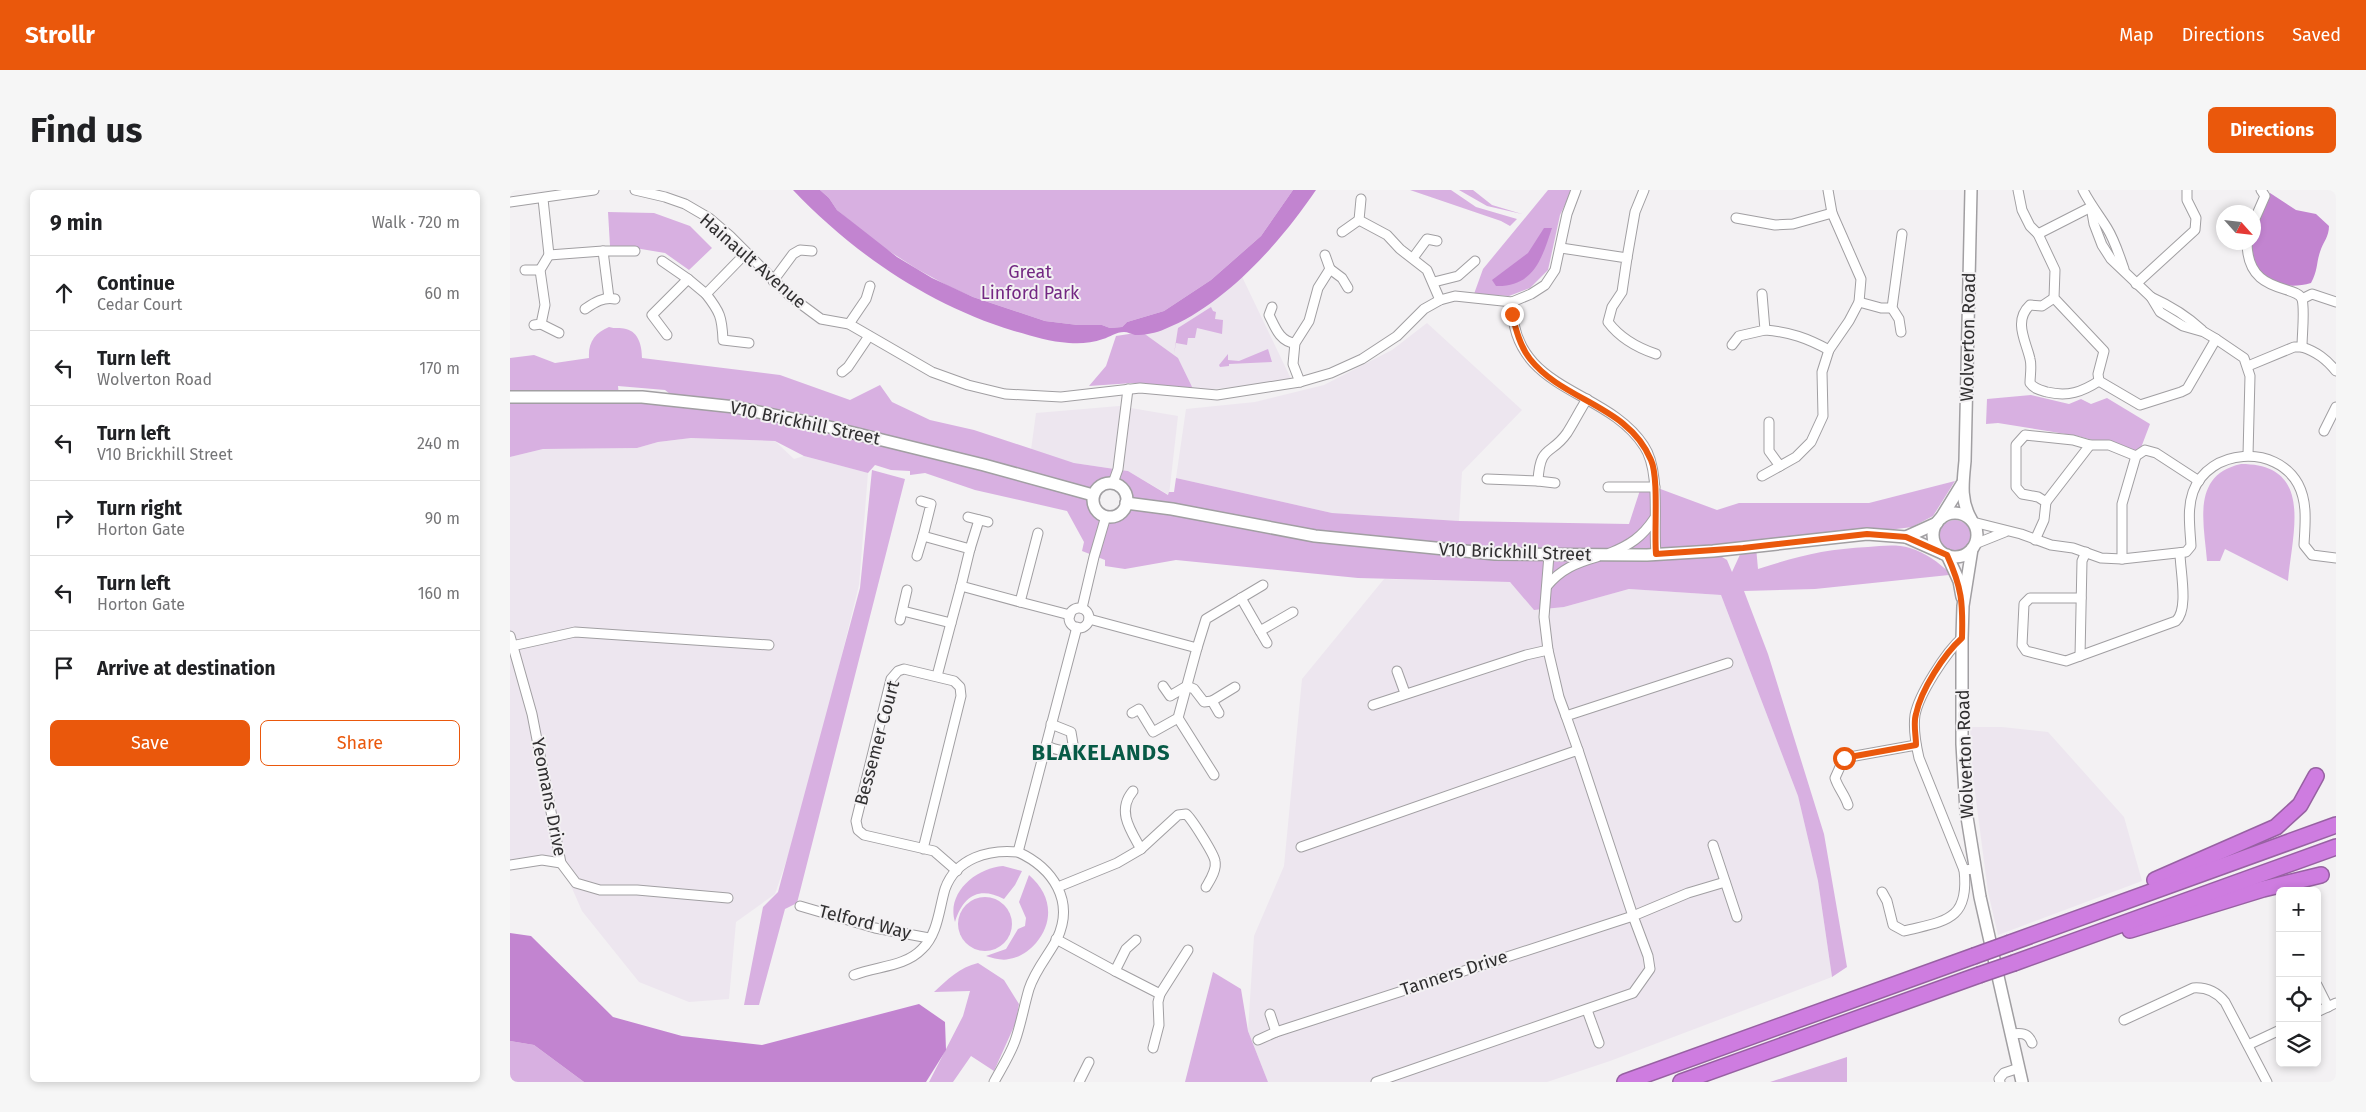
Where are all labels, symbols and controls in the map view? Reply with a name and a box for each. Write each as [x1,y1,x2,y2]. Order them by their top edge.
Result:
text: Strollr [25,21,95,49]
text: Map [2119,24,2154,46]
text: Directions [2182,24,2264,46]
text: Saved [2292,24,2341,46]
button: Directions [2208,107,2336,153]
text: Find us [30,109,142,151]
north arrow [2216,205,2261,250]
street label: Hainault Avenue [695,209,811,313]
text: 9 min [50,210,103,236]
text: Walk · 720 m [372,213,460,232]
park label: Great Linford Park [981,261,1080,304]
text: Continue [97,272,175,295]
street label: Wolverton Road [1956,272,1980,402]
icon: ahead [50,279,78,307]
text: 60 m [425,284,460,303]
text: Cedar Court [97,295,182,314]
route end [1501,303,1524,326]
text: Turn left [97,347,171,370]
icon: left [50,354,78,382]
text: 170 m [419,359,460,378]
text: Wolverton Road [97,370,212,389]
street label: V10 Brickhill Street [728,396,883,450]
text: Turn left [97,422,171,445]
icon: left [50,429,78,457]
text: 240 m [417,434,460,453]
text: V10 Brickhill Street [97,445,233,464]
text: Turn right [97,497,182,520]
icon: right [50,504,78,532]
text: 90 m [425,509,460,528]
text: Horton Gate [97,520,185,539]
street label: V10 Brickhill Street [1438,538,1592,566]
text: Turn left [97,572,171,595]
icon: left [50,579,78,607]
text: 160 m [418,584,460,603]
text: Horton Gate [97,595,185,614]
icon: arrive [50,654,78,682]
text: Arrive at destination [97,657,276,680]
street label: Bessemer Court [850,678,904,808]
street label: Wolverton Road [1952,689,1978,819]
button: Save [50,720,250,766]
button: Share [260,720,460,766]
street label: Yeomans Drive [527,736,571,858]
district label: BLAKELANDS [1031,739,1171,766]
route start [1833,747,1856,770]
map controls [2276,887,2321,1067]
button: + [2276,887,2321,932]
street label: Telford Way [817,900,914,944]
button: − [2276,932,2321,977]
street label: Tanners Drive [1398,945,1510,1001]
button: locate [2276,977,2321,1022]
button: layers [2276,1022,2321,1067]

